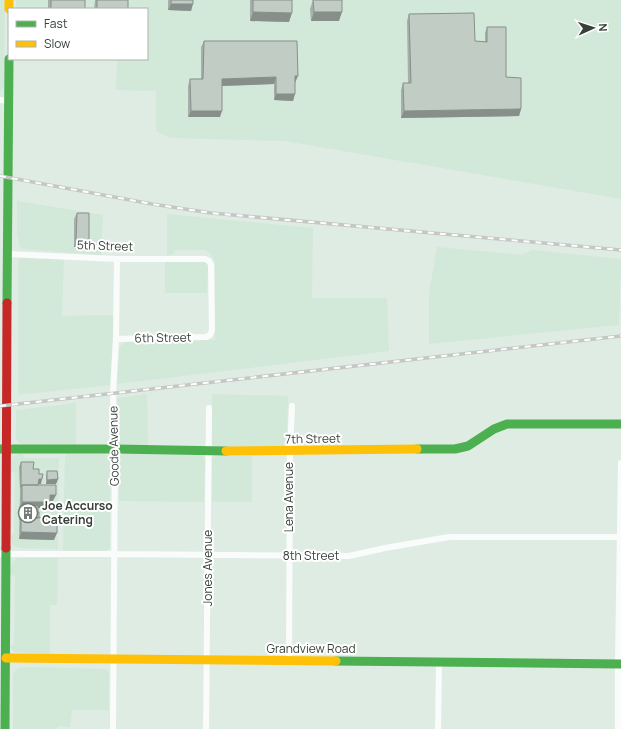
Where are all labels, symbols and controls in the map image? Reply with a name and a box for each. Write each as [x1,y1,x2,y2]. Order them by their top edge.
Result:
legend [8,8,148,60]
north arrow [573,8,613,48]
text: Fast [44,15,68,32]
text: N [596,23,611,32]
text: Slow [44,35,70,52]
street label: 5th Street [76,236,134,255]
street label: 6th Street [134,329,192,346]
street label: Goode Avenue [104,406,123,486]
street label: 7th Street [285,430,341,447]
street label: Lena Avenue [280,462,297,532]
place label: Joe Accurso Catering [42,497,113,528]
building icon: Joe Accurso Catering [17,502,39,524]
street label: Jones Avenue [199,530,216,606]
street label: 8th Street [283,547,339,564]
street label: Grandview Road [266,640,356,657]

